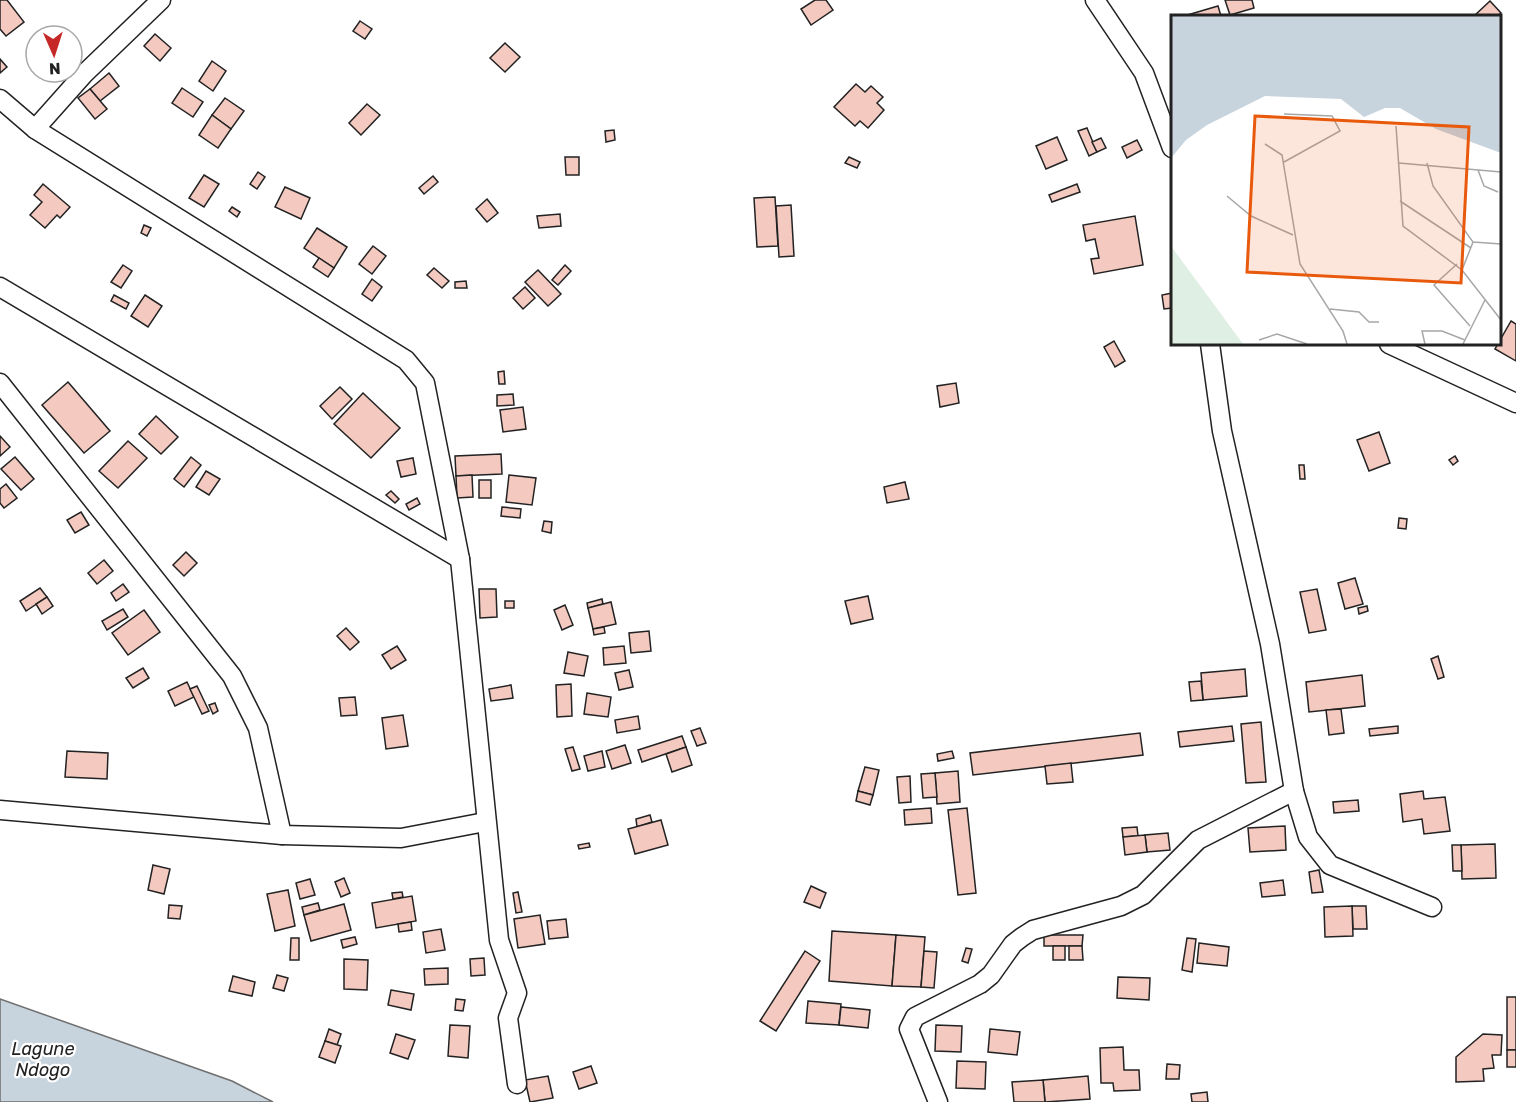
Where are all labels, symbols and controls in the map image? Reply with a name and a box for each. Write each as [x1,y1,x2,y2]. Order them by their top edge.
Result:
inset map [1171,15,1501,345]
north arrow [24,24,84,84]
text: N [49,59,61,78]
water label: Lagune Ndogo [11,1038,75,1081]

